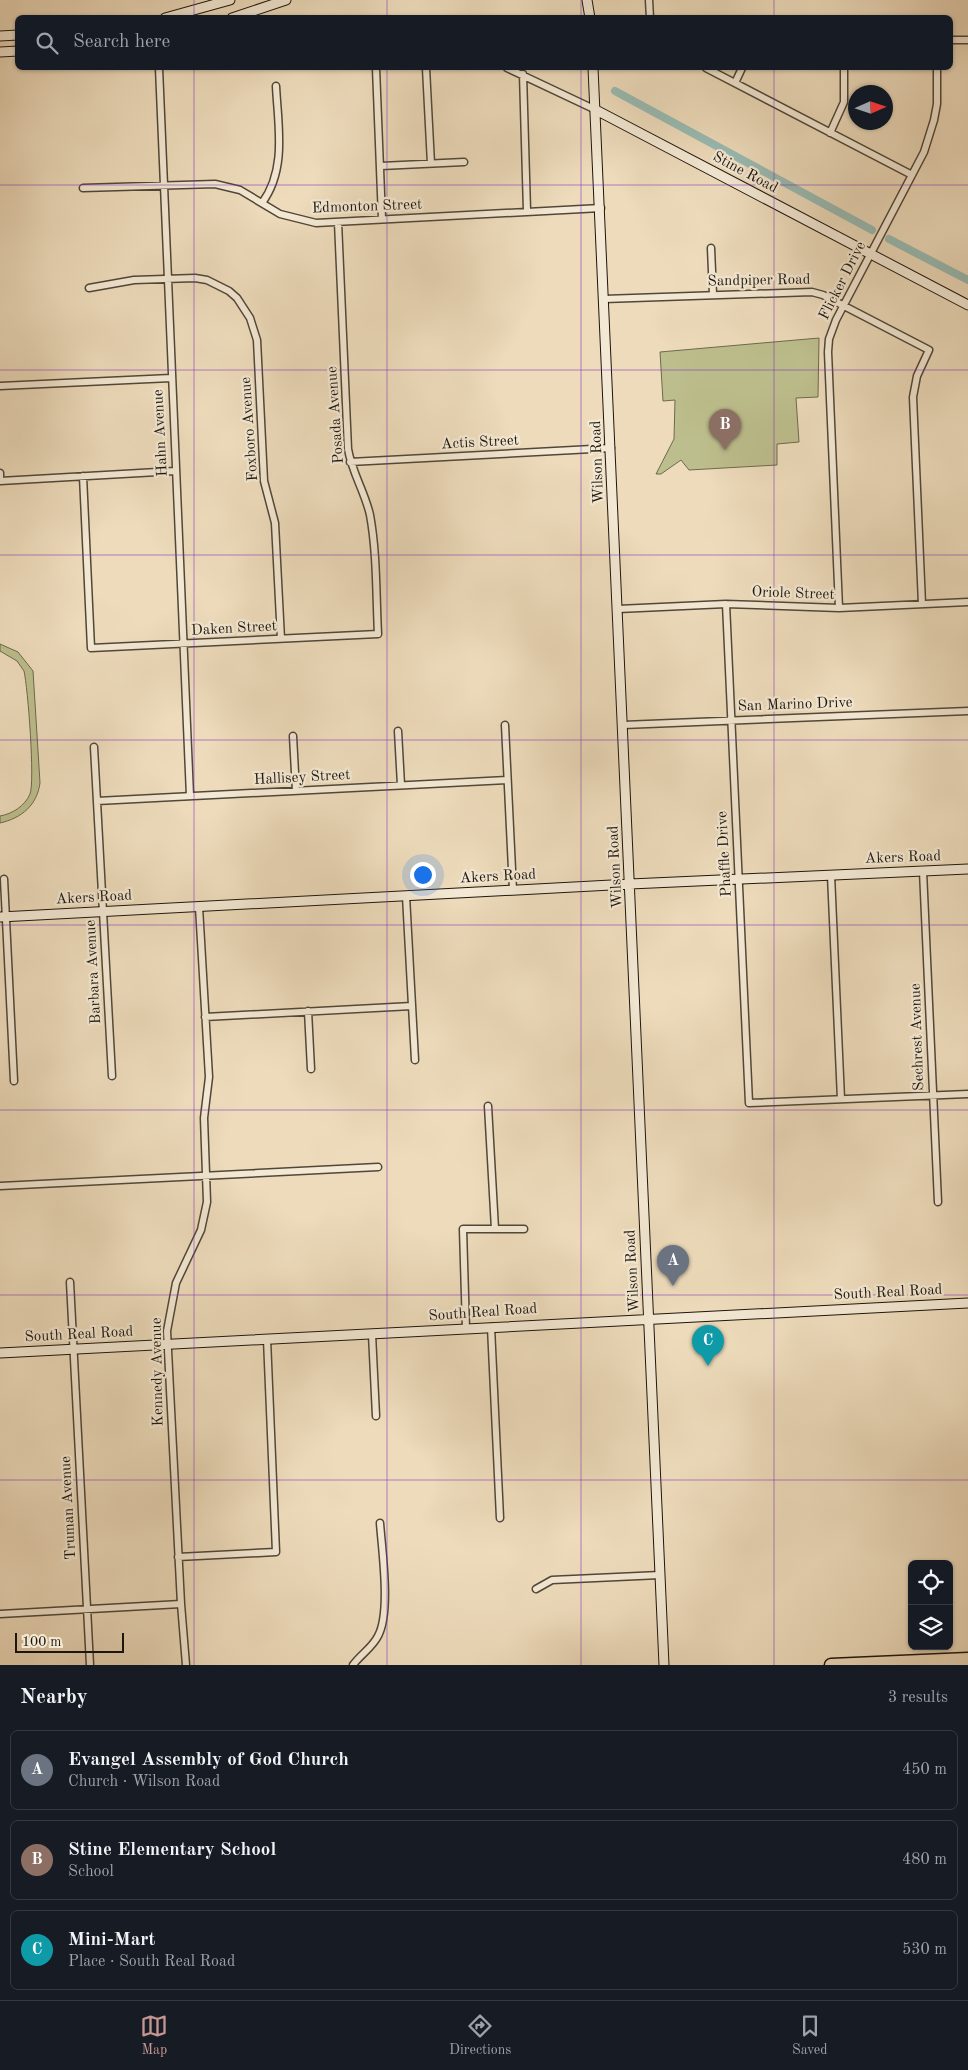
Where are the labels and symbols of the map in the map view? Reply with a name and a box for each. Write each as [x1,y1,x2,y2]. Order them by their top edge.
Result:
north arrow [848,85,893,130]
street label: Stine Road [710,150,780,196]
street label: Edmonton Street [312,198,422,216]
street label: Flicker Drive [817,239,869,323]
street label: Sandpiper Road [707,273,811,289]
street label: Posada Avenue [325,366,347,464]
street label: Foxboro Avenue [239,376,261,482]
street label: Hahn Avenue [151,389,171,477]
pin: B [709,409,741,450]
street label: Wilson Road [589,420,607,504]
street label: Actis Street [441,433,519,453]
street label: Oriole Street [751,585,835,603]
street label: Daken Street [191,619,277,639]
street label: San Marino Drive [737,695,853,715]
street label: Hallisey Street [253,768,351,788]
street label: Phaffle Drive [715,811,735,897]
street label: Wilson Road [606,825,626,909]
street label: Akers Road [865,849,942,867]
your location [410,862,436,888]
street label: Akers Road [459,868,537,886]
street label: Akers Road [55,889,133,907]
street label: Barbara Avenue [84,919,104,1025]
street label: Sechrest Avenue [909,983,927,1091]
street label: Wilson Road [623,1229,643,1313]
pin: A [657,1245,689,1286]
street label: South Real Road [833,1283,943,1303]
street label: South Real Road [428,1302,538,1324]
street label: Kennedy Avenue [150,1317,166,1427]
street label: South Real Road [24,1325,134,1345]
pin: C [692,1325,724,1366]
street label: Truman Avenue [59,1456,79,1560]
scale bar [15,1630,124,1653]

